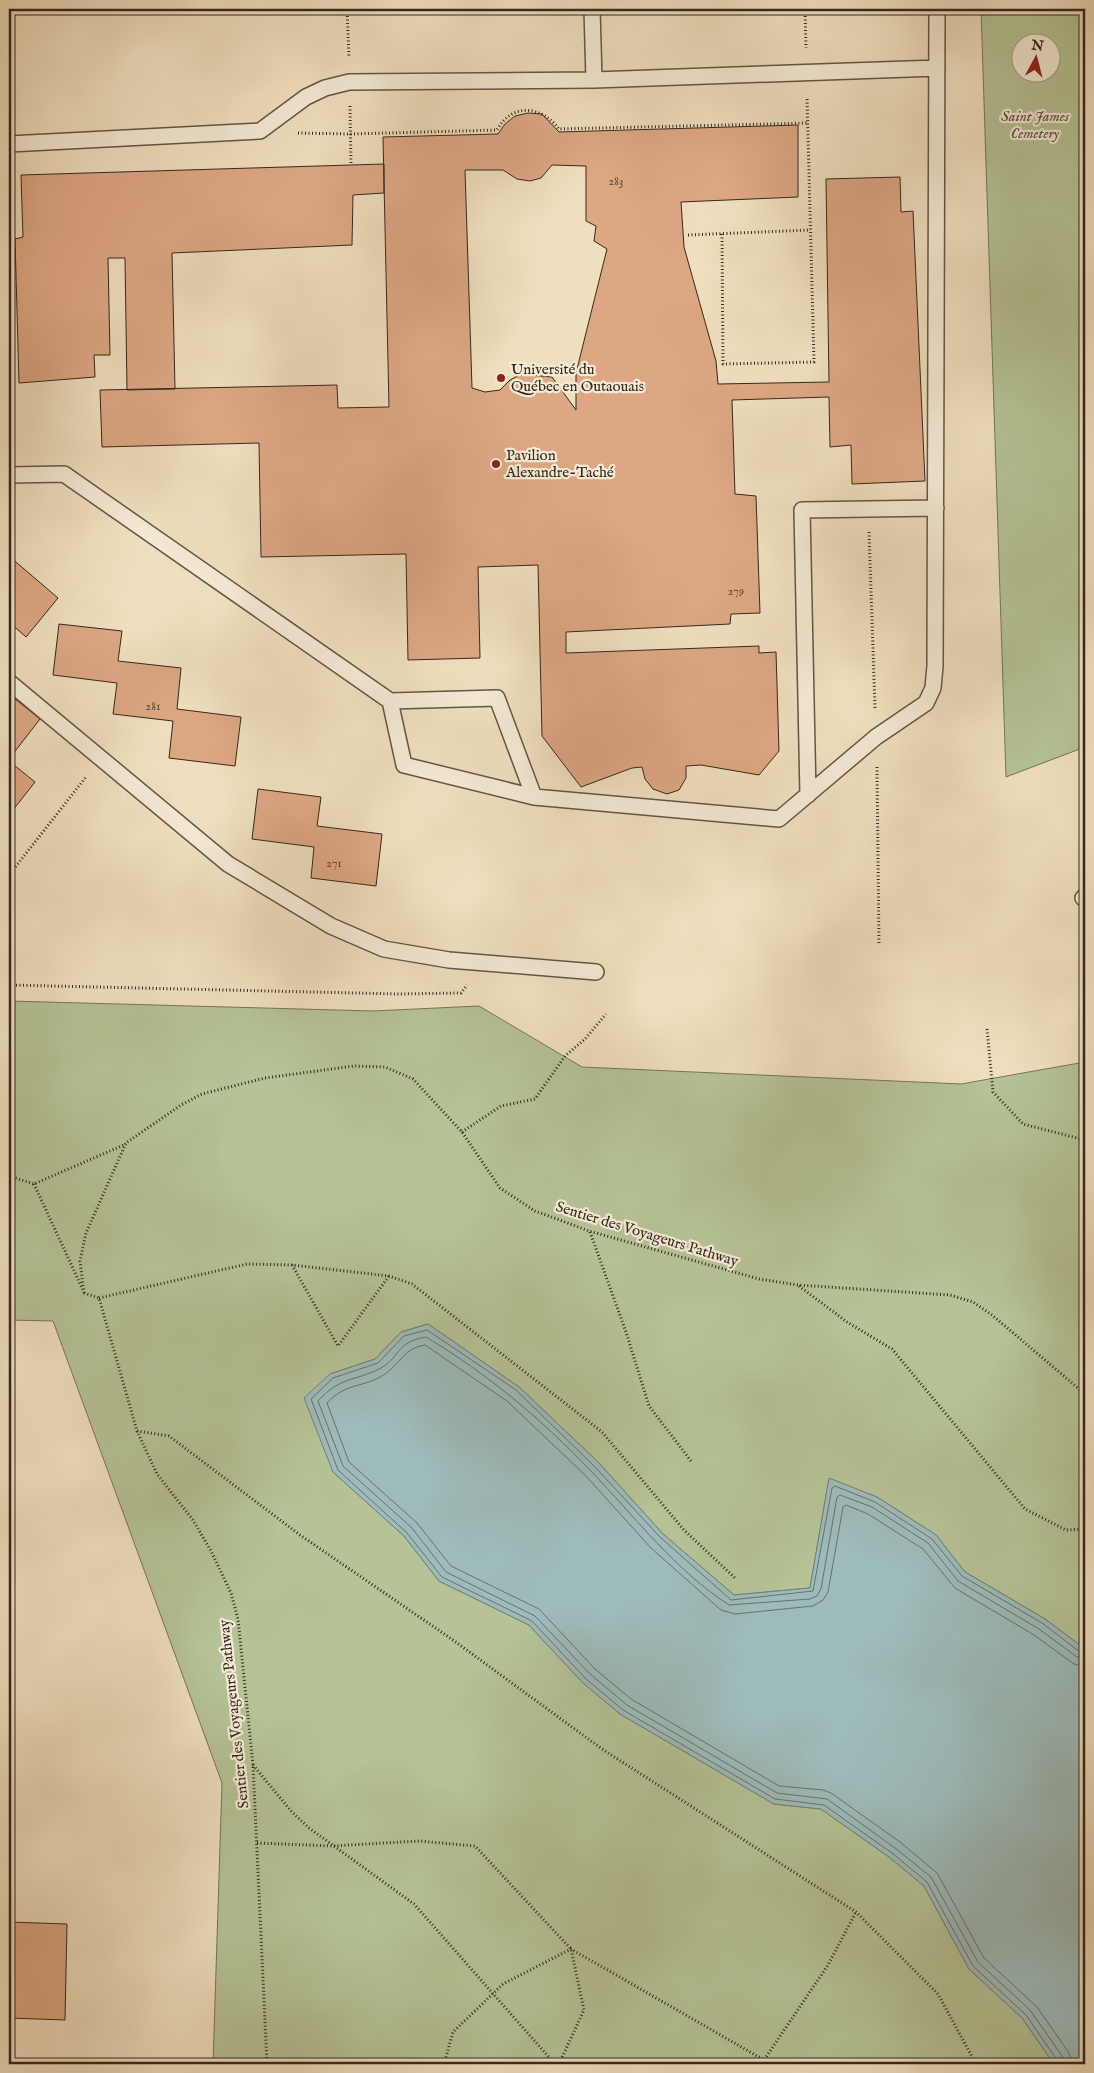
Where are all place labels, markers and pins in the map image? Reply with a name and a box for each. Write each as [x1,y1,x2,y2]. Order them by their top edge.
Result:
place label: Université du Québec en Outaouais [511,360,644,396]
marker: Université du Québec en Outaouais [495,372,507,384]
place label: Pavilion Alexandre-Taché [505,446,614,482]
marker: Pavilion Alexandre-Taché [490,458,502,470]

